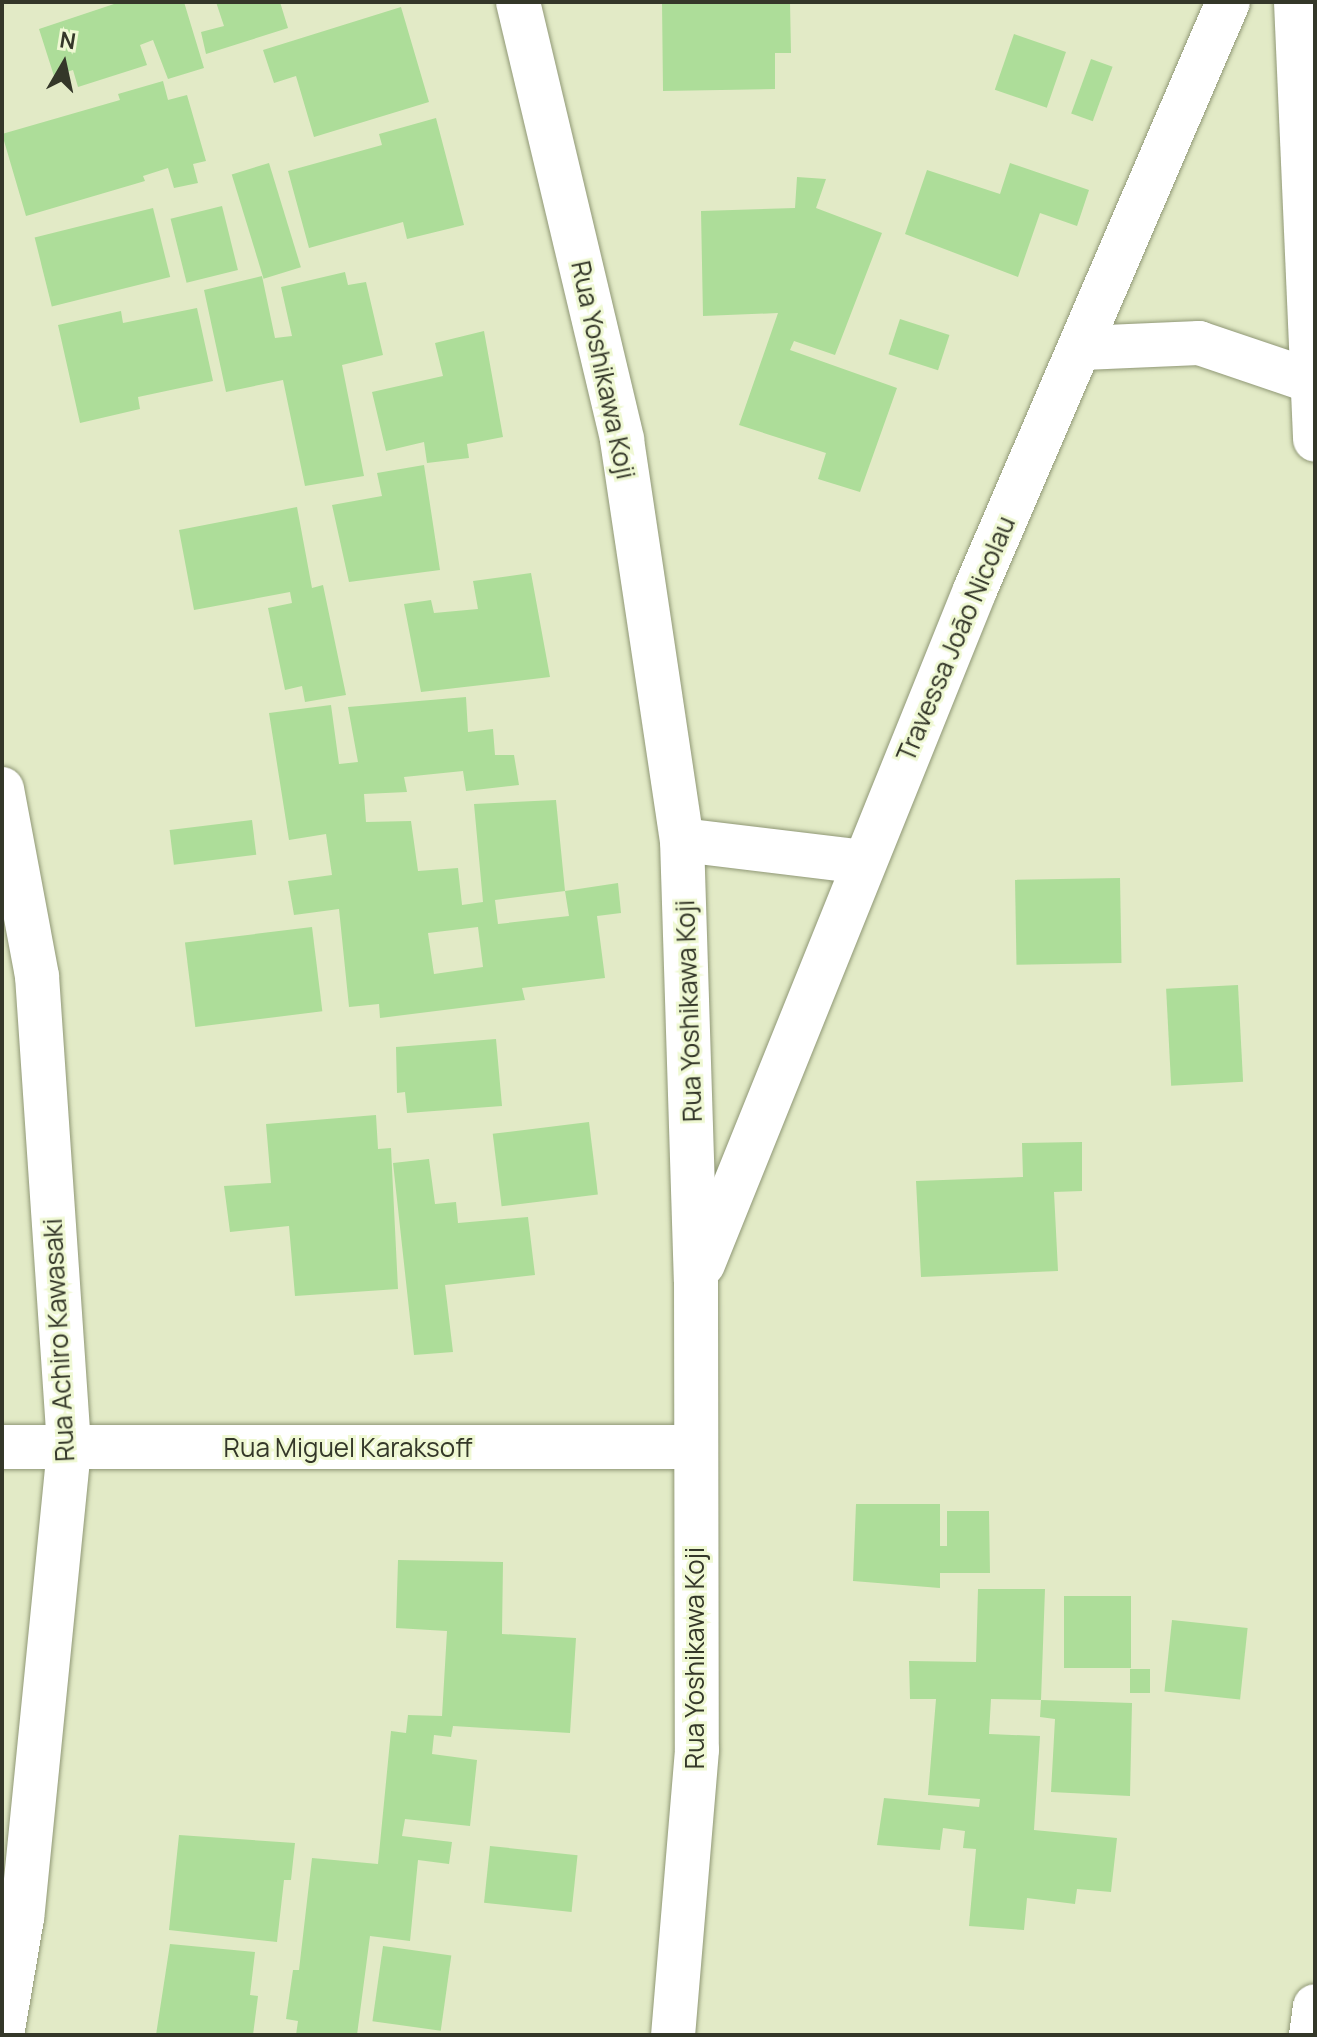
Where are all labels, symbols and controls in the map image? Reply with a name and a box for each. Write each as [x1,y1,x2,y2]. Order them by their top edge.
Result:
north arrow [24,24,104,104]
text: N [58,24,78,56]
street label: Rua Yoshikawa Koji [565,258,641,482]
street label: Travessa João Nicolau [890,512,1022,766]
street label: Rua Yoshikawa Koji [670,899,708,1123]
street label: Rua Achiro Kawasaki [37,1218,81,1462]
street label: Rua Miguel Karaksoff [224,1432,472,1464]
street label: Rua Yoshikawa Koji [679,1547,711,1769]

